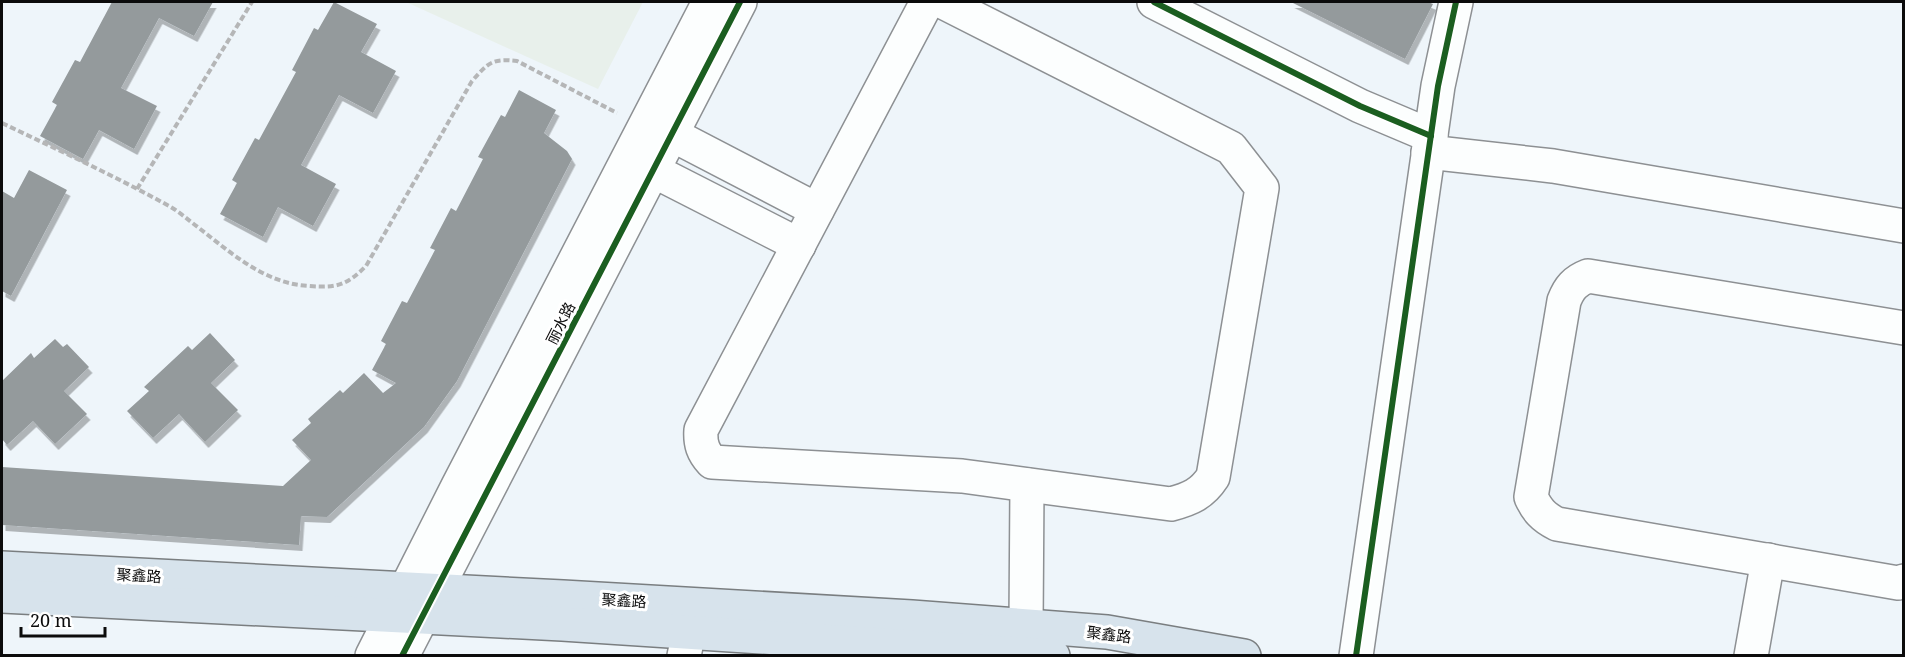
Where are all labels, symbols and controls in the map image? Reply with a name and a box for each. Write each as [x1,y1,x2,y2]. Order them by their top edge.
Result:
street label: 丽水路 [541,298,579,348]
street label: 聚鑫路 [116,564,162,586]
street label: 聚鑫路 [601,589,647,611]
scale bar [21,600,105,638]
text: 20 m [30,608,72,632]
street label: 聚鑫路 [1085,621,1133,647]

